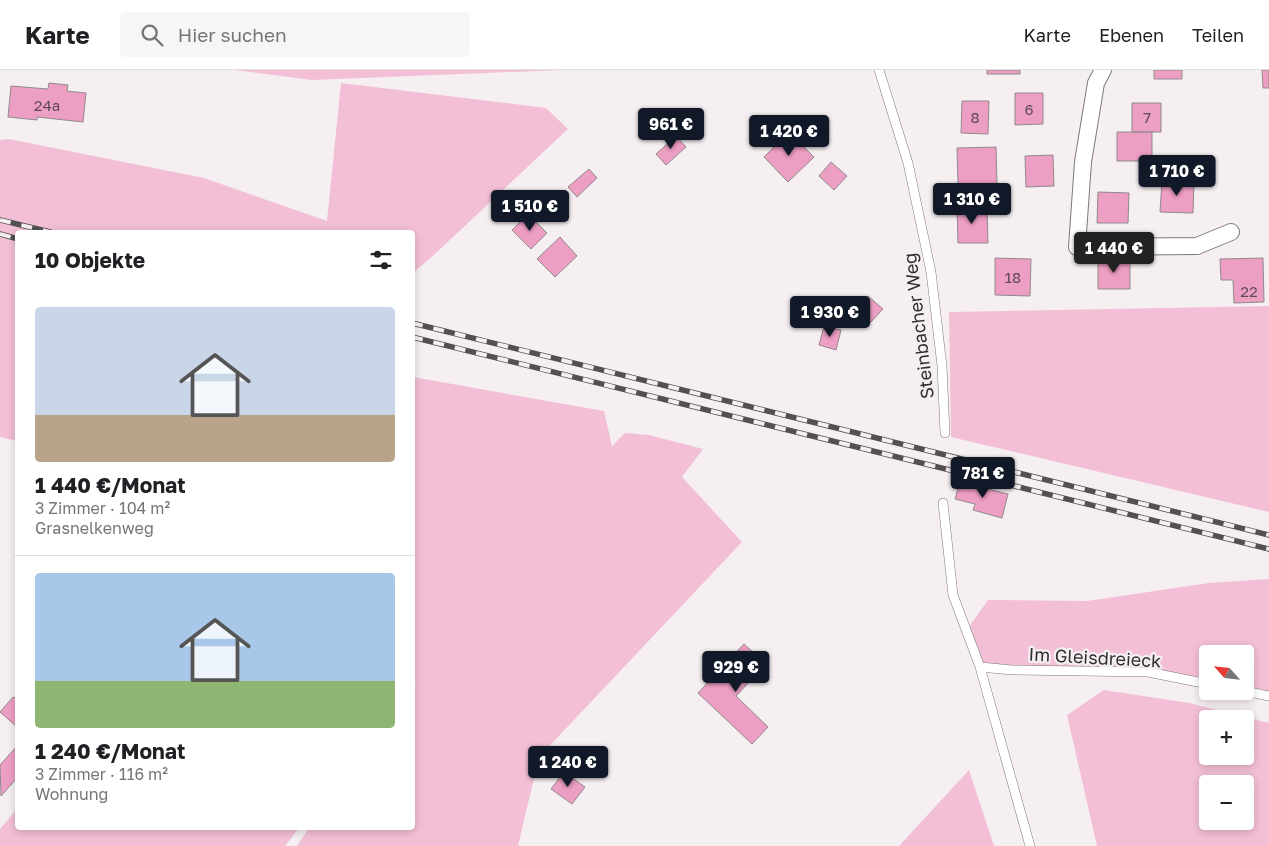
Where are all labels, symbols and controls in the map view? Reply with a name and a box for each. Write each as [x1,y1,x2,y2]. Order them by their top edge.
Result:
search box [120,12,470,57]
text: Karte [25,20,90,49]
icon: search [138,21,166,49]
text: Hier suchen [178,23,287,46]
text: Karte [1024,24,1071,46]
text: Ebenen [1099,24,1164,46]
text: Teilen [1192,24,1244,46]
house number: 24a [34,96,60,114]
house number: 6 [1024,100,1034,118]
pin: 961 € [636,108,706,150]
house number: 8 [970,108,980,126]
house number: 7 [1143,108,1151,126]
text: 961 € [649,114,693,134]
pin: 1 420 € [743,114,835,157]
text: 1 420 € [760,121,818,141]
pin: 1 710 € [1131,154,1223,197]
text: 1 710 € [1150,161,1204,181]
pin: 1 310 € [926,182,1018,225]
text: 1 310 € [944,189,1000,209]
pin: 1 510 € [484,190,576,232]
text: 1 510 € [502,196,558,216]
pin: 1 440 € [1068,232,1160,274]
text: 1 440 € [1085,238,1143,258]
icon: filters [367,246,395,274]
text: 10 Objekte [35,247,145,273]
street label: Steinbacher Weg [898,252,938,400]
house number: 18 [1005,268,1021,286]
house number: 22 [1240,282,1258,300]
pin: 1 930 € [784,296,876,338]
text: 1 930 € [801,302,859,322]
icon: home [170,340,260,430]
pin: 781 € [948,456,1018,499]
text: 781 € [962,463,1004,483]
text: 1 440 €/Monat [35,472,186,498]
text: 3 Zimmer · 104 m² [35,498,170,518]
text: Grasnelkenweg [35,518,154,538]
icon: home [170,605,260,695]
street label: Im Gleisdreieck [1028,643,1162,671]
north arrow [1199,645,1254,700]
map controls [1199,645,1254,830]
pin: 929 € [701,650,771,693]
text: 929 € [713,657,759,677]
button: + [1199,710,1254,765]
text: 1 240 €/Monat [35,738,185,764]
pin: 1 240 € [522,746,614,788]
text: 1 240 € [539,752,597,772]
text: 3 Zimmer · 116 m² [35,764,168,784]
button: − [1199,775,1254,830]
text: Wohnung [35,784,108,804]

